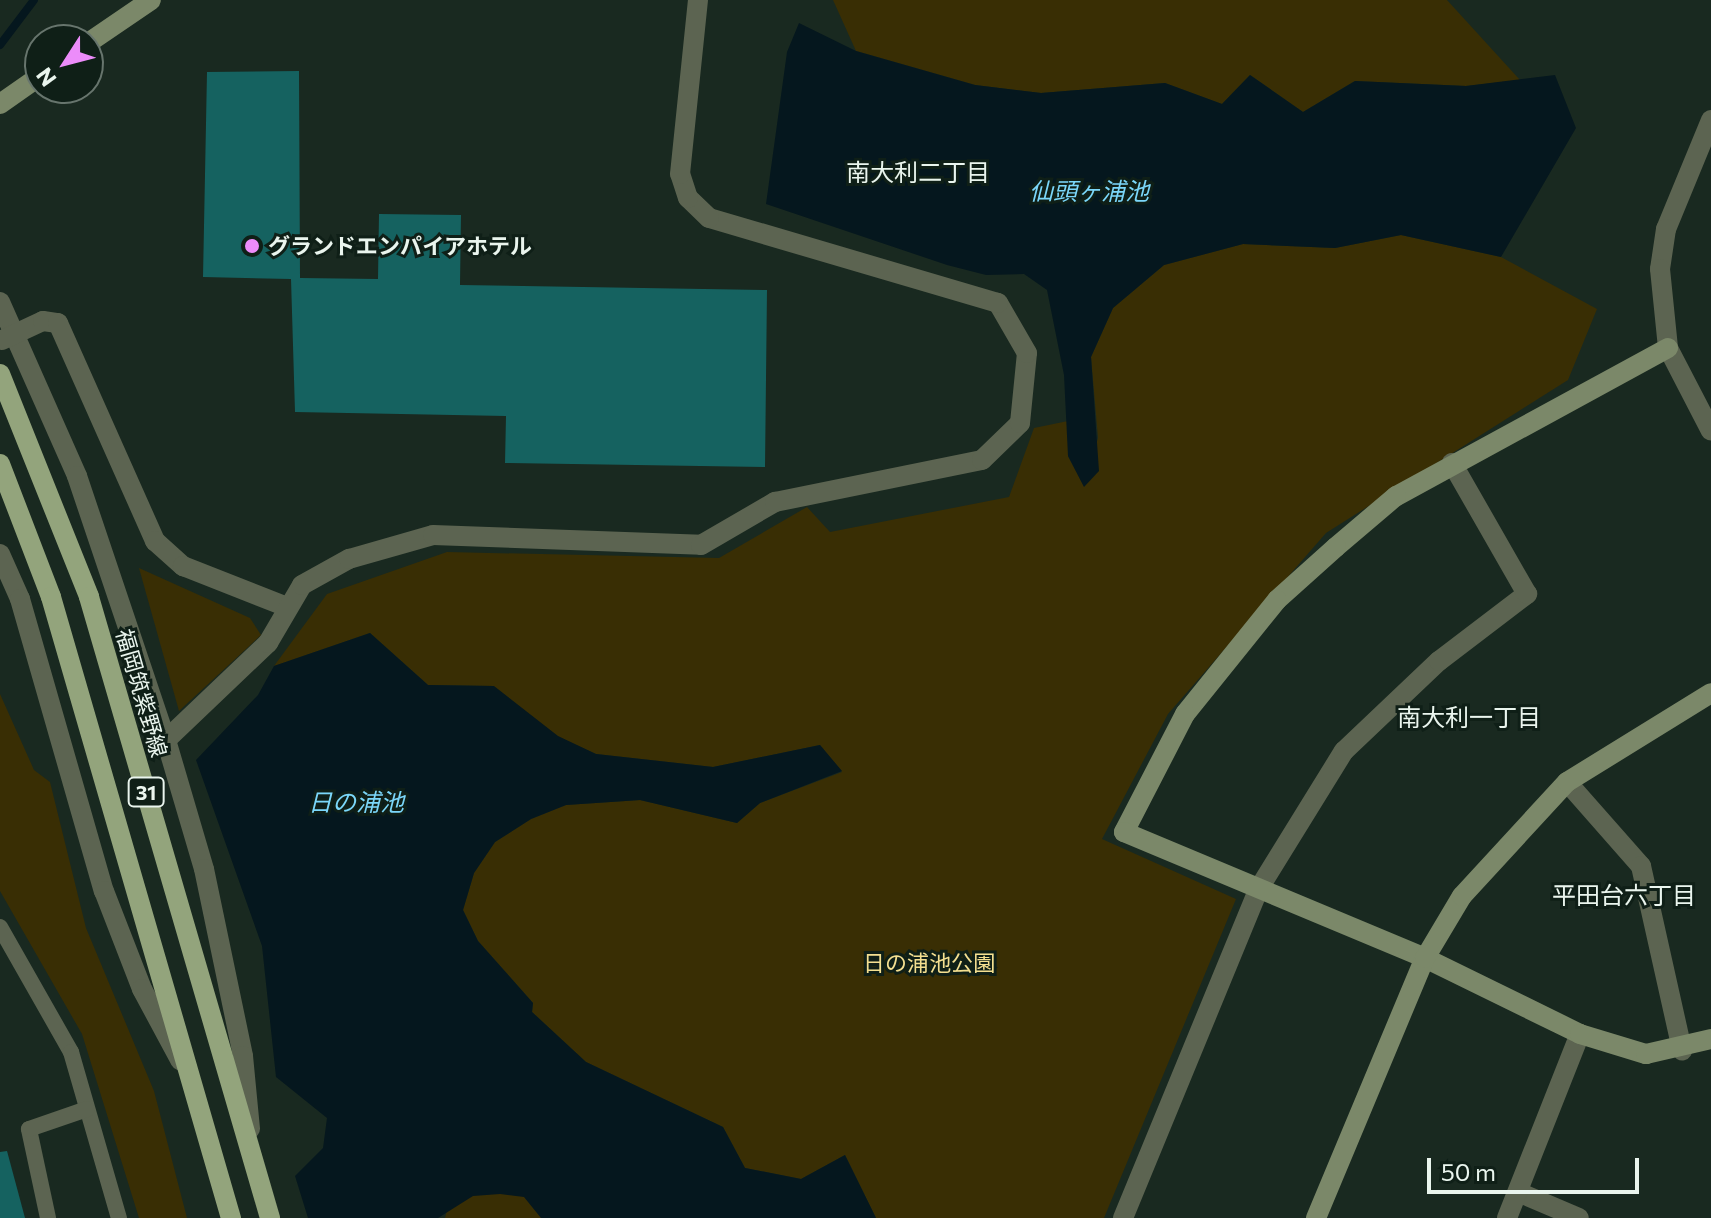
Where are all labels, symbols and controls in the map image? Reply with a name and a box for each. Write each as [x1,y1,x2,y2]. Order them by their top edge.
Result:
north arrow [24,24,104,104]
text: N [30,63,62,92]
district label: 南大利二丁目 [846,158,990,186]
water label: 仙頭ヶ浦池 [1029,177,1149,205]
place label: グランドエンパイアホテル [268,233,532,259]
marker: グランドエンパイアホテル [243,237,261,255]
street label: 福岡筑紫野線 [111,626,173,760]
district label: 南大利一丁目 [1397,703,1541,731]
road number: 31 [126,776,166,808]
water label: 日の浦池 [308,788,404,816]
district label: 平田台六丁目 [1552,881,1696,909]
park label: 日の浦池公園 [863,950,995,976]
scale bar [1431,1142,1643,1192]
text: 50 m [1441,1157,1496,1186]

